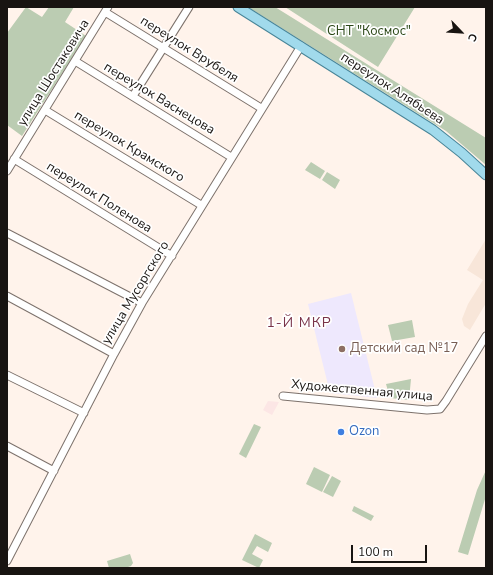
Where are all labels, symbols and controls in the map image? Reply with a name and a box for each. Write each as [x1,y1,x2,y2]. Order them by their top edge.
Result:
north arrow [441,12,481,52]
street label: переулок Врубеля [137,13,241,87]
street label: улица Шостаковича [15,17,93,129]
park label: СНТ "Космос" [327,24,411,40]
text: С [464,31,481,44]
street label: переулок Алябьева [337,50,447,128]
street label: переулок Васнецова [101,60,217,138]
street label: переулок Крамского [71,108,187,186]
street label: переулок Поленова [43,159,155,237]
street label: улица Мусоргского [99,239,173,347]
district label: 1-Й МКР [266,316,332,332]
place label: Детский сад №17 [350,341,458,357]
marker: Детский сад №17 [337,344,347,354]
street label: Художественная улица [291,377,433,405]
place label: Ozon [349,424,379,440]
marker: Ozon [336,427,346,437]
scale bar [353,537,429,563]
text: 100 m [358,544,393,560]

